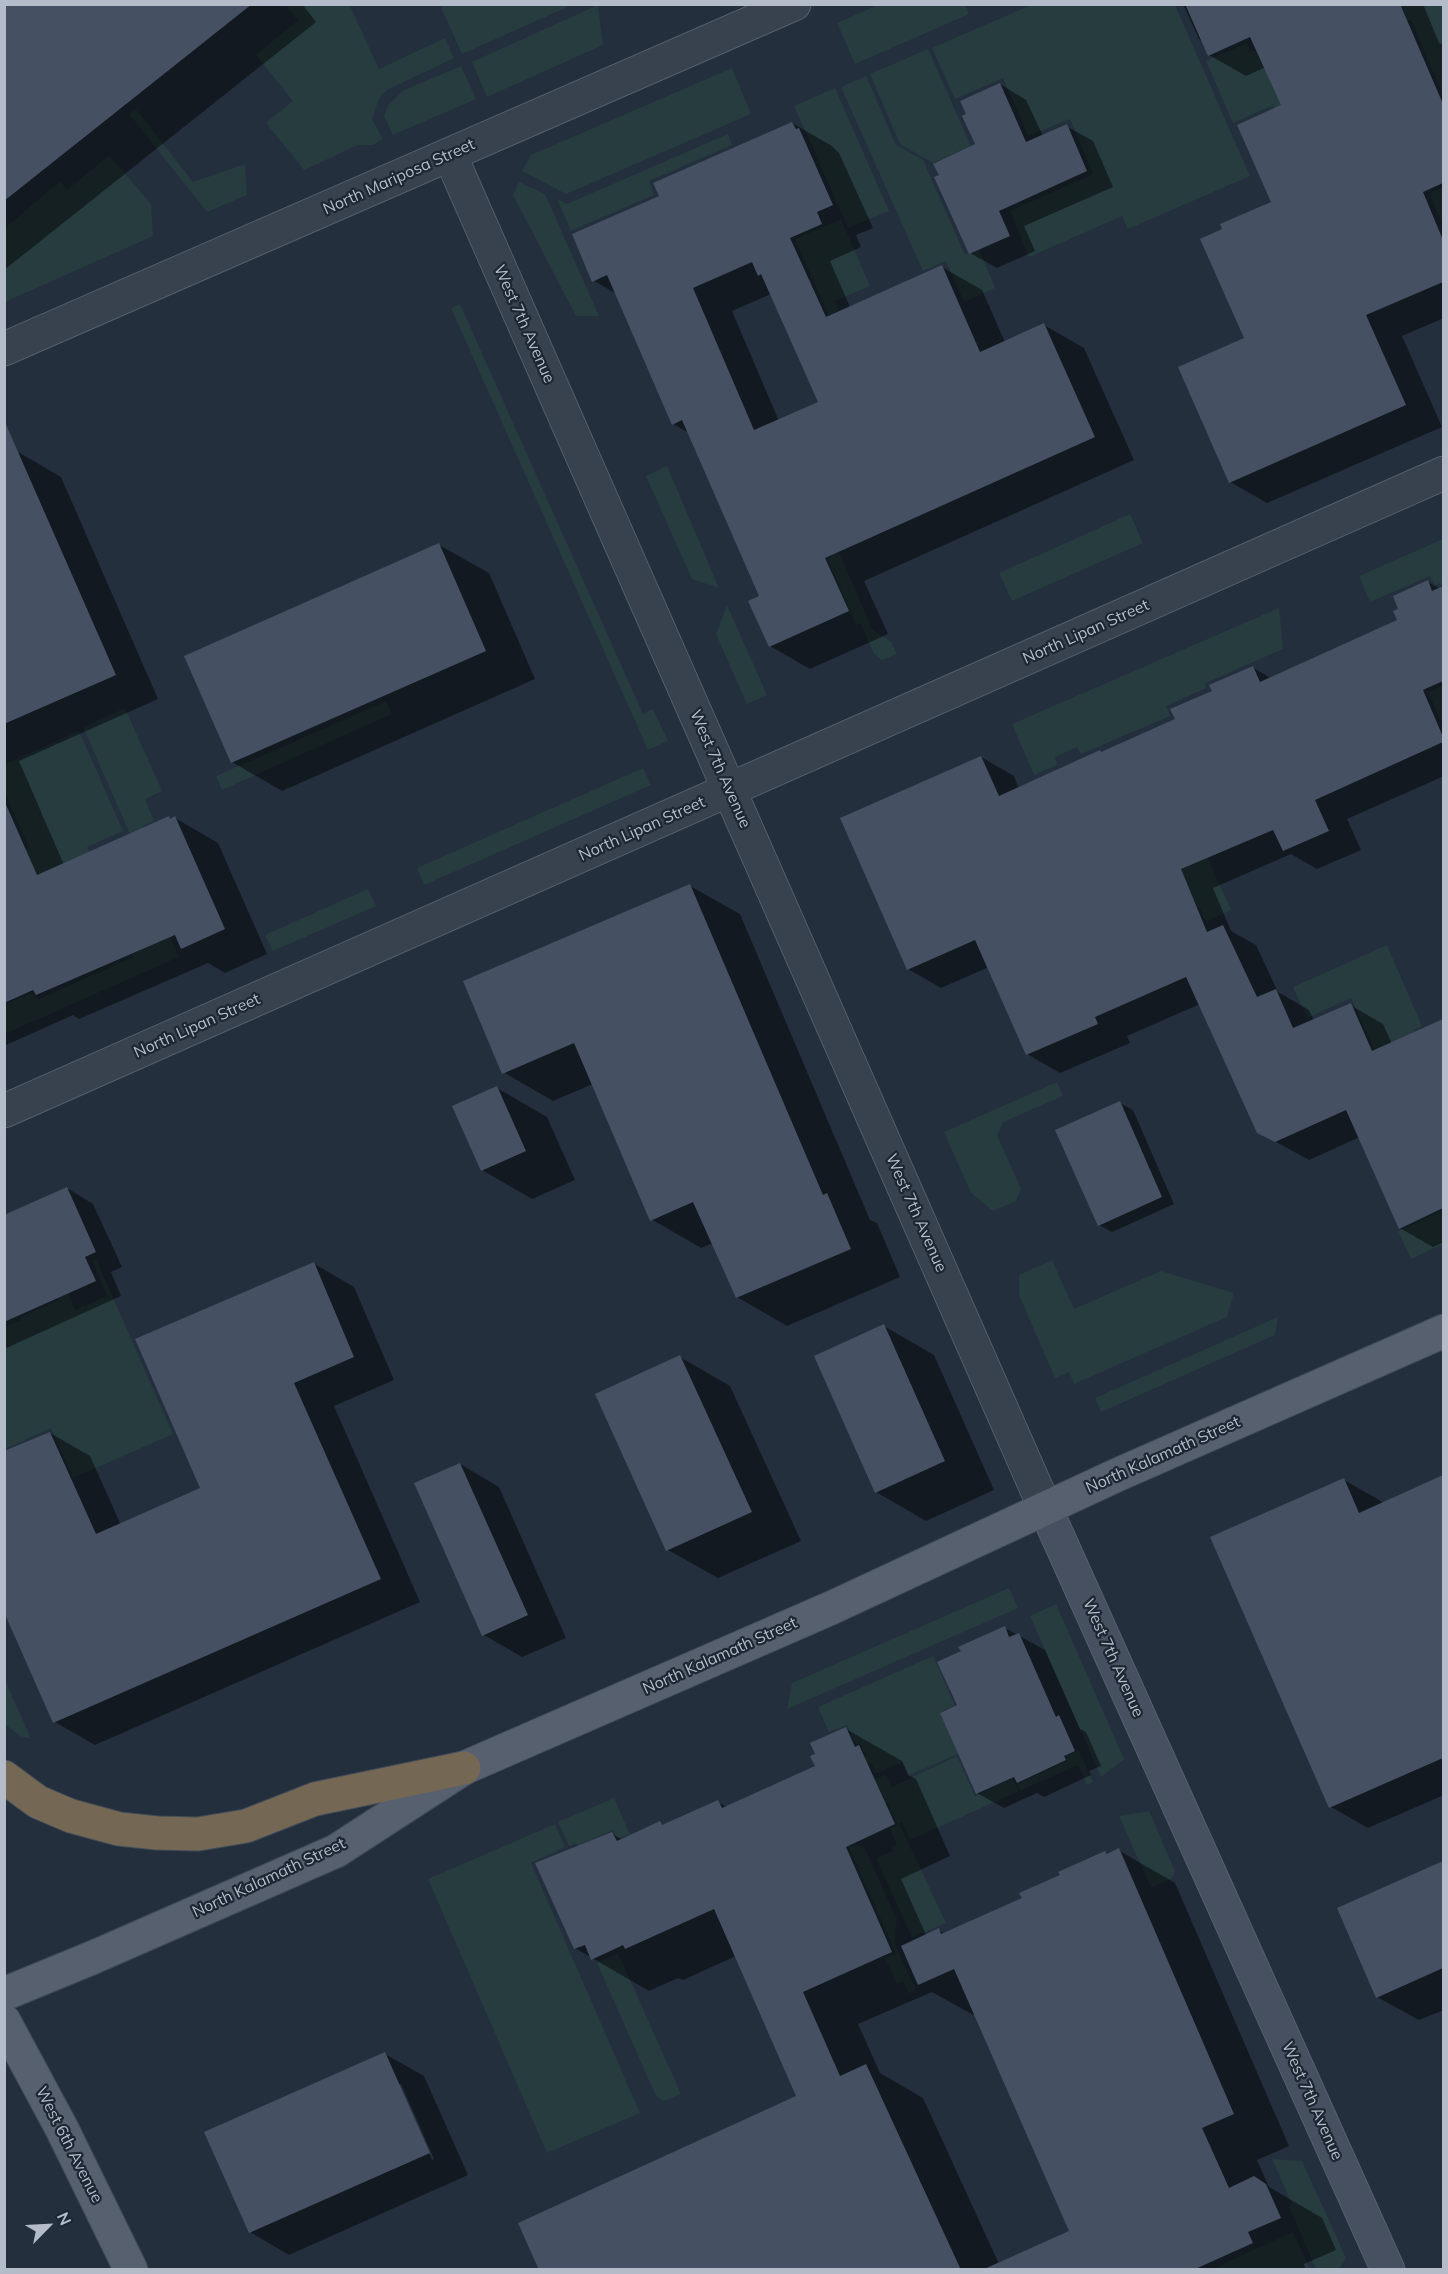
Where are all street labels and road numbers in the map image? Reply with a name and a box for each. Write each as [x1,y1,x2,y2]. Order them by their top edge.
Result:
street label: North Mariposa Street [320,135,478,219]
street label: West 7th Avenue [489,262,559,386]
street label: North Lipan Street [1020,596,1152,668]
street label: West 7th Avenue [685,707,755,831]
street label: North Lipan Street [576,793,708,865]
street label: North Lipan Street [131,990,263,1062]
street label: West 7th Avenue [881,1151,951,1275]
street label: North Kalamath Street [1083,1412,1243,1498]
street label: West 7th Avenue [1078,1596,1148,1720]
street label: North Kalamath Street [640,1613,800,1699]
street label: North Kalamath Street [189,1834,349,1922]
street label: West 7th Avenue [1277,2039,1347,2163]
street label: West 6th Avenue [31,2084,107,2206]

